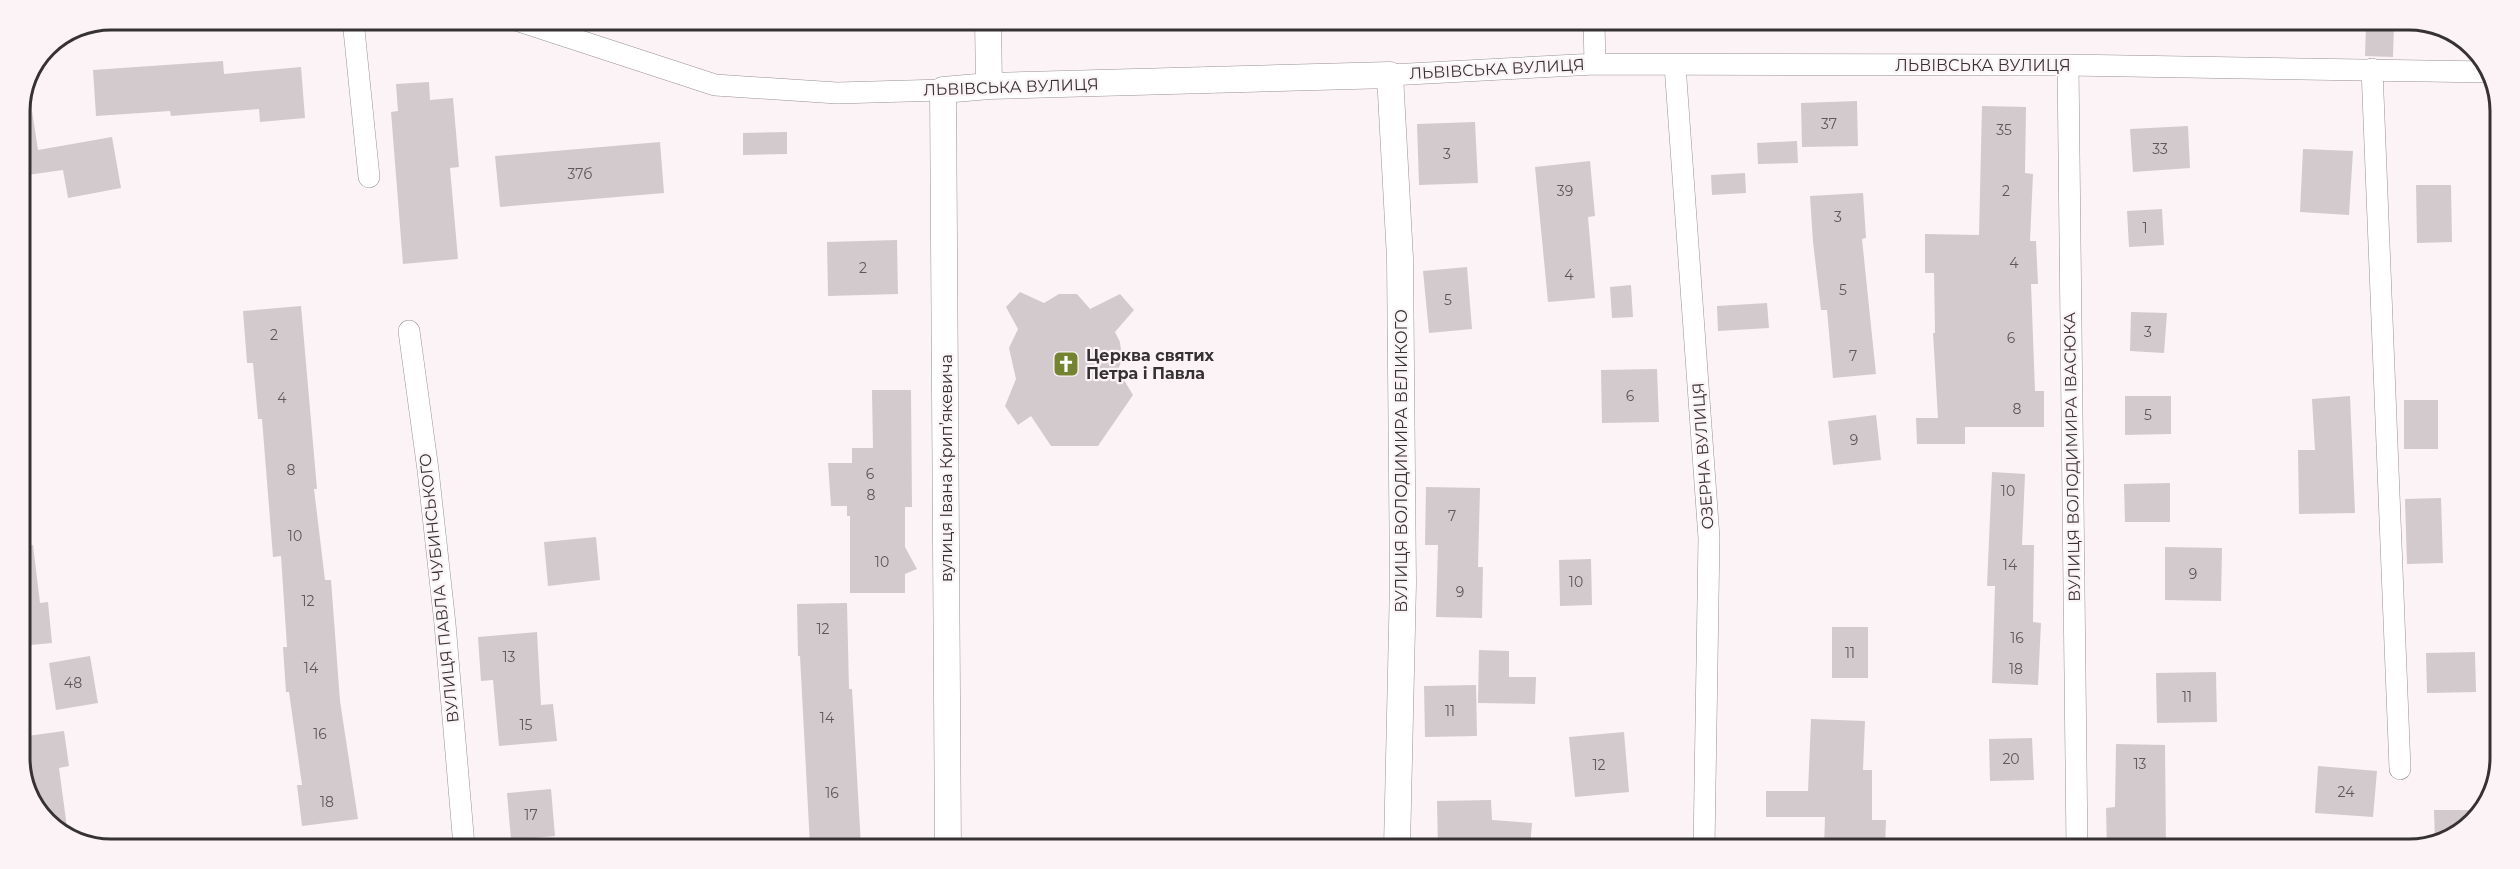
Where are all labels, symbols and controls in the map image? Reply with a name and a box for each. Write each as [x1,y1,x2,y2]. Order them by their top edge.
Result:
street label: ЛЬВІВСЬКА ВУЛИЦЯ [1409,55,1585,83]
street label: ЛЬВІВСЬКА ВУЛИЦЯ [1895,56,2071,75]
street label: ЛЬВІВСЬКА ВУЛИЦЯ [923,74,1099,100]
house number: 37 [1821,115,1837,133]
house number: 35 [1996,121,2012,139]
house number: 33 [2152,140,2168,158]
house number: 3 [1443,145,1451,163]
house number: 37б [568,165,592,183]
house number: 39 [1557,182,1573,200]
house number: 2 [2002,182,2010,200]
house number: 3 [1834,208,1842,226]
house number: 1 [2142,219,2148,237]
house number: 4 [2009,254,2019,272]
house number: 2 [859,259,867,277]
house number: 4 [1564,266,1574,284]
house number: 5 [1839,281,1847,299]
house number: 5 [1444,291,1452,309]
street label: ВУЛИЦЯ ВОЛОДИМИРА ВЕЛИКОГО [1392,309,1411,613]
street label: ВУЛИЦЯ ВОЛОДИМИРА ІВАСЮКА [2060,312,2084,602]
house number: 3 [2144,323,2152,341]
house number: 2 [270,326,278,344]
house number: 6 [2007,329,2016,347]
place label: Церква святих Петра і Павла [1086,346,1215,383]
house number: 7 [1849,347,1857,365]
church icon: Церква святих Петра і Павла [1051,349,1081,379]
street label: вулиця Івана Крипʼякевича [937,354,956,582]
street label: ОЗЕРНА ВУЛИЦЯ [1688,382,1718,530]
house number: 6 [1626,387,1635,405]
house number: 4 [277,389,287,407]
house number: 8 [2013,400,2022,418]
house number: 5 [2144,406,2152,424]
house number: 9 [1850,431,1858,449]
street label: ВУЛИЦЯ ПАВЛА ЧУБИНСЬКОГО [415,452,463,724]
house number: 8 [287,461,296,479]
house number: 6 [866,465,875,483]
house number: 10 [2001,482,2015,500]
house number: 8 [867,486,876,504]
house number: 7 [1448,507,1456,525]
house number: 10 [288,527,302,545]
house number: 10 [875,553,889,571]
house number: 14 [2003,556,2018,574]
house number: 9 [2189,565,2197,583]
house number: 10 [1569,573,1583,591]
house number: 9 [1456,583,1464,601]
house number: 12 [301,592,315,610]
house number: 12 [816,620,830,638]
house number: 16 [2010,629,2024,647]
house number: 11 [1845,644,1855,662]
house number: 13 [503,648,516,666]
house number: 14 [304,659,319,677]
house number: 18 [2009,660,2023,678]
house number: 48 [64,674,82,692]
house number: 11 [2182,688,2192,706]
house number: 11 [1445,702,1455,720]
house number: 14 [820,709,835,727]
house number: 15 [520,716,533,734]
house number: 16 [313,725,327,743]
house number: 20 [2002,750,2020,768]
house number: 13 [2134,755,2147,773]
house number: 12 [1592,756,1606,774]
house number: 24 [2338,783,2355,801]
house number: 16 [825,784,839,802]
house number: 18 [320,793,334,811]
house number: 17 [524,806,538,824]

